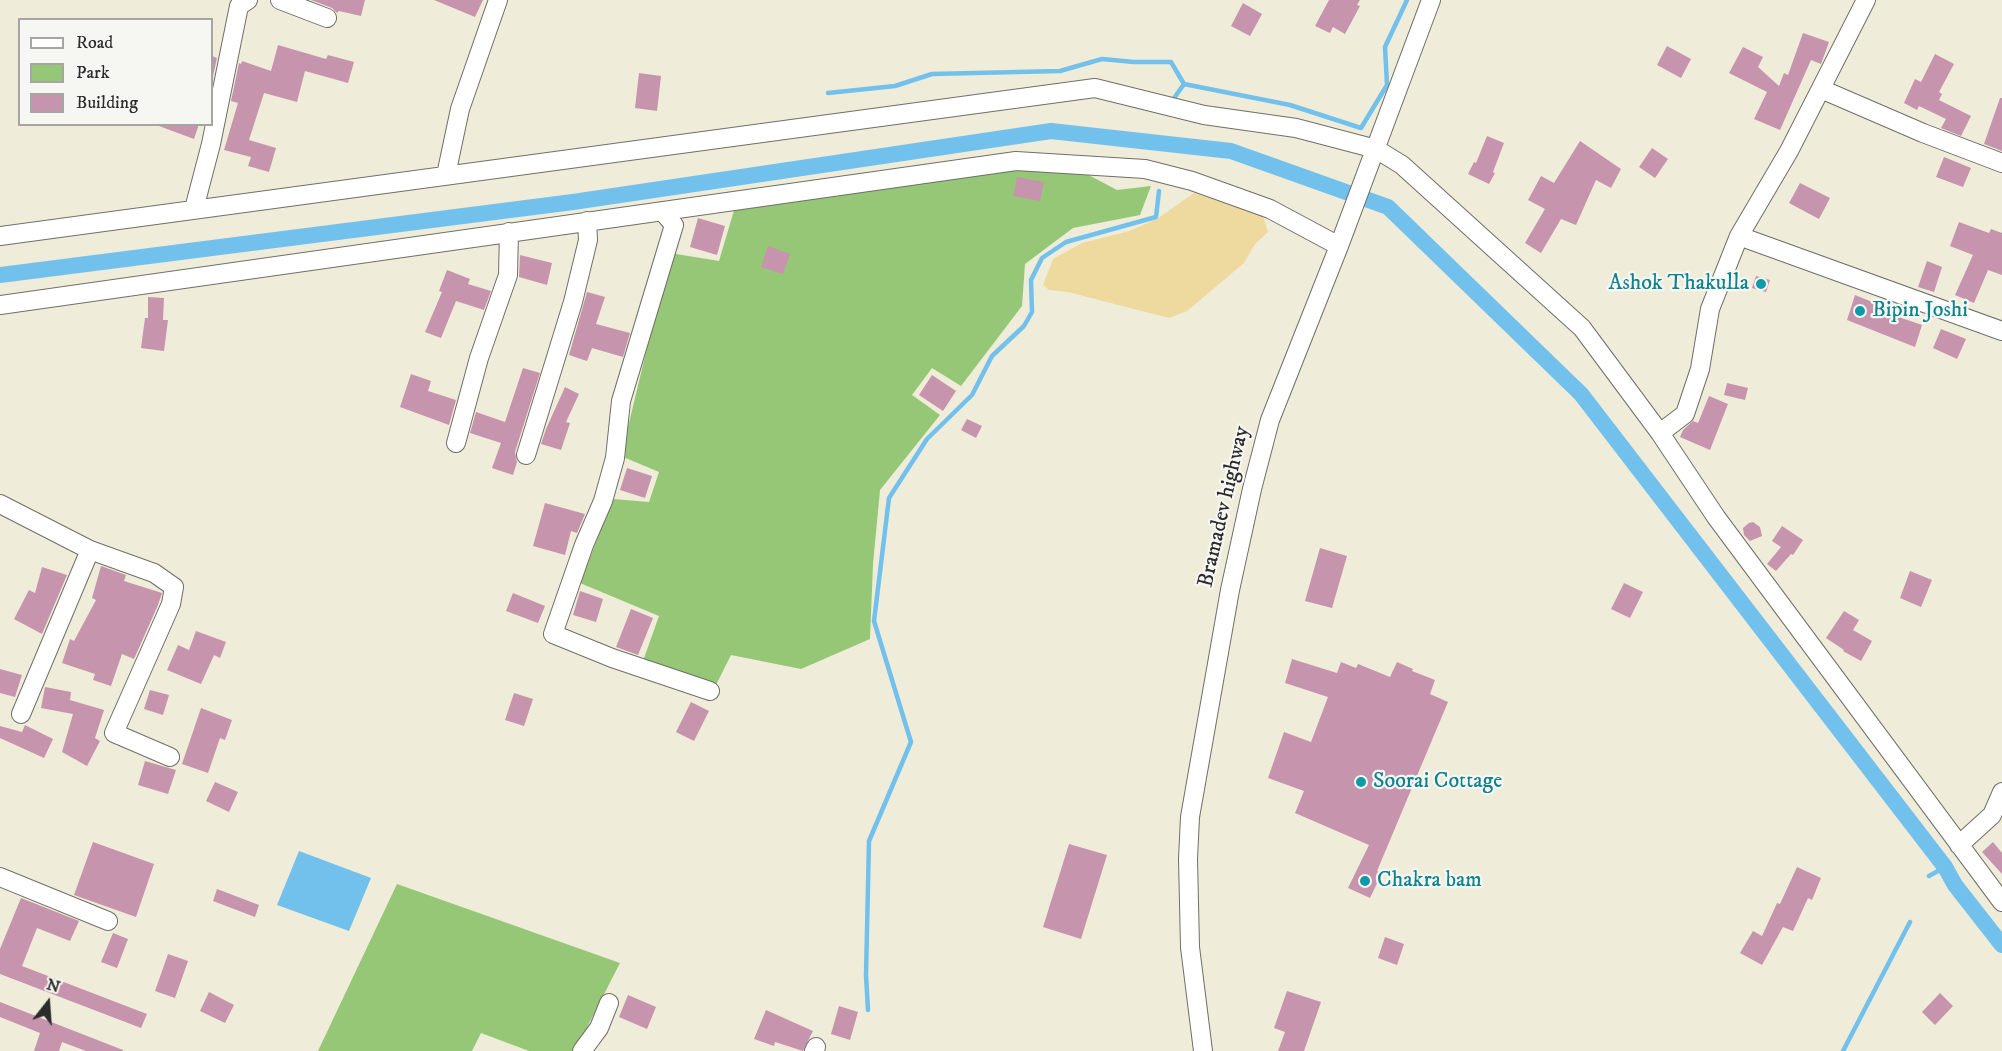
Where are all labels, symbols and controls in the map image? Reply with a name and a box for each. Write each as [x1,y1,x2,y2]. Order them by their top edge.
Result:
legend [18,18,213,126]
text: Road [76,32,113,54]
text: Park [76,62,110,84]
text: Building [76,92,138,114]
place label: Ashok Thakulla [1608,271,1749,297]
marker: Ashok Thakulla [1754,277,1768,291]
place label: Bipin Joshi [1872,298,1968,324]
marker: Bipin Joshi [1853,304,1867,318]
street label: Bramadev highway [1194,424,1256,590]
place label: Soorai Cottage [1373,769,1502,795]
marker: Soorai Cottage [1354,775,1368,789]
place label: Chakra bam [1377,868,1482,894]
marker: Chakra bam [1358,874,1372,888]
north arrow [18,973,78,1033]
text: N [44,974,62,997]

